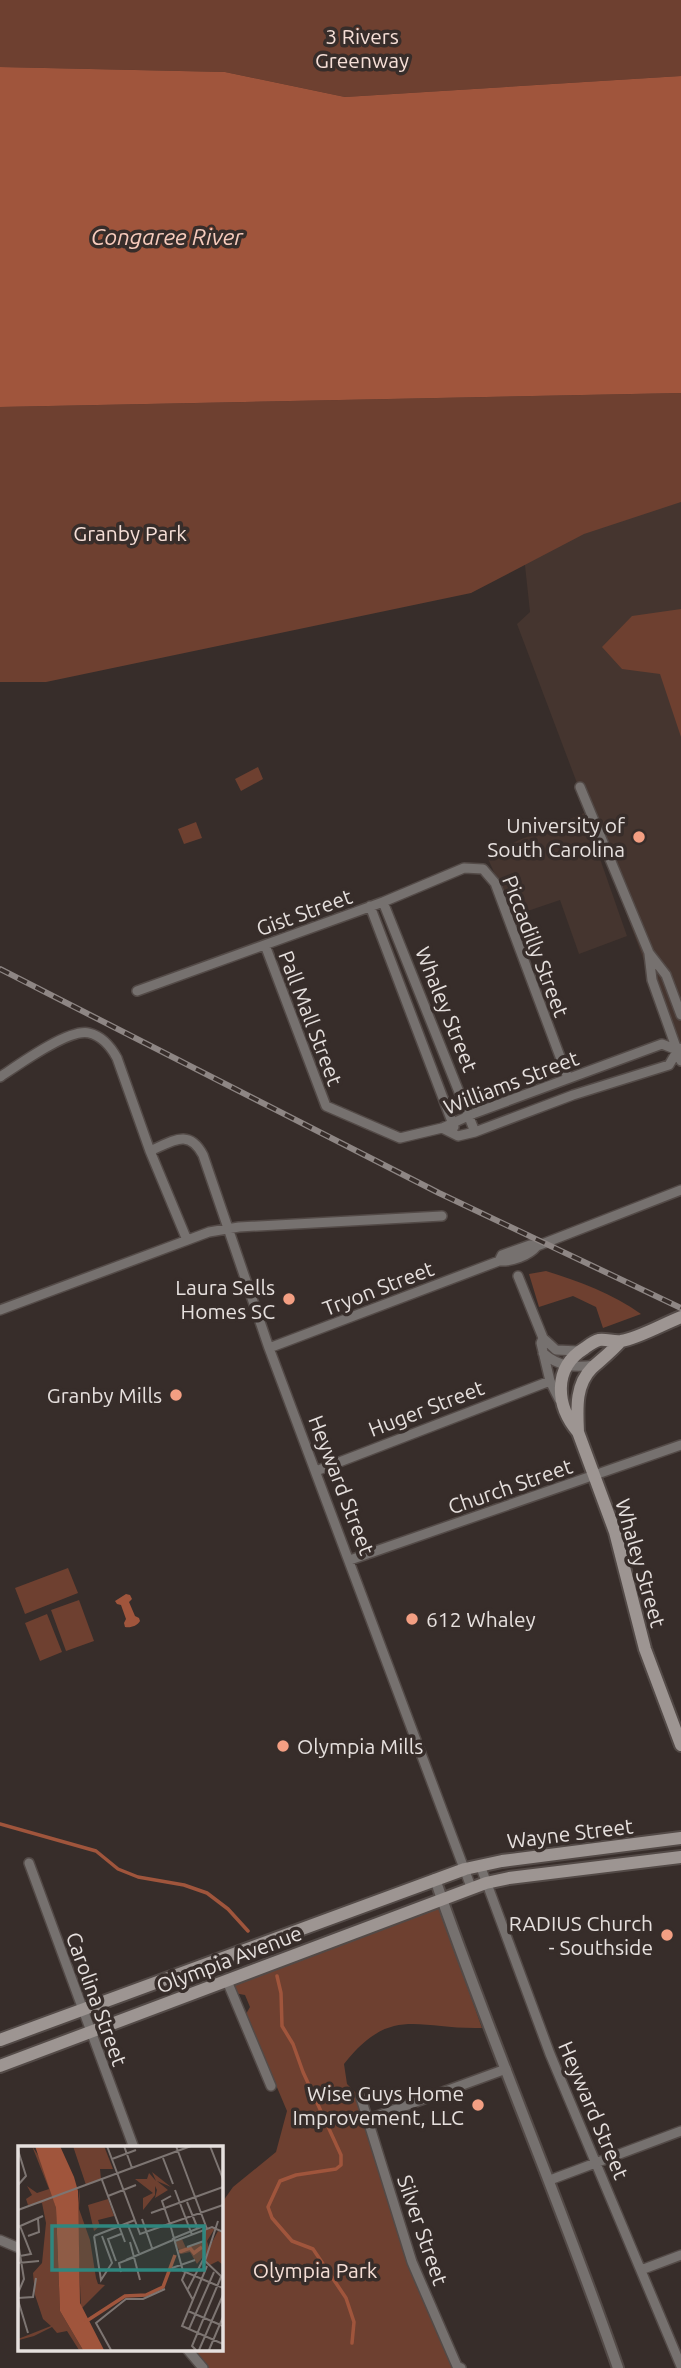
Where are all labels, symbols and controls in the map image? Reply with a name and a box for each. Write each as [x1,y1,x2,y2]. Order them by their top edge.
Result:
park label: 3 Rivers Greenway [315,24,409,72]
water label: Congaree River [91,224,244,249]
park label: Granby Park [73,521,187,545]
place label: University of South Carolina [487,813,626,861]
marker: University of South Carolina [631,829,647,845]
street label: Piccadilly Street [498,872,574,1020]
street label: Gist Street [253,884,355,940]
street label: Whaley Street [411,943,483,1075]
street label: Pall Mall Street [274,947,348,1089]
street label: Williams Street [440,1045,582,1119]
street label: Tryon Street [319,1256,437,1320]
place label: Laura Sells Homes SC [175,1275,275,1323]
marker: Laura Sells Homes SC [281,1291,297,1307]
street label: Huger Street [365,1375,487,1441]
place label: Granby Mills [47,1383,162,1407]
marker: Granby Mills [168,1387,184,1403]
street label: Heyward Street [304,1412,380,1558]
street label: Church Street [445,1453,575,1519]
street label: Whaley Street [611,1496,671,1630]
place label: 612 Whaley [426,1607,536,1631]
marker: 612 Whaley [404,1611,420,1627]
place label: Olympia Mills [297,1734,423,1758]
marker: Olympia Mills [275,1738,291,1754]
street label: Wayne Street [506,1813,634,1853]
place label: RADIUS Church - Southside [509,1911,653,1959]
street label: Olympia Avenue [153,1920,305,1998]
marker: RADIUS Church - Southside [659,1927,675,1943]
street label: Carolina Street [62,1929,132,2069]
street label: Heyward Street [554,2037,634,2183]
place label: Wise Guys Home Improvement, LLC [292,2081,464,2129]
marker: Wise Guys Home Improvement, LLC [470,2097,486,2113]
inset map [18,2146,222,2350]
street label: Silver Street [393,2172,453,2288]
park label: Olympia Park [253,2258,378,2282]

